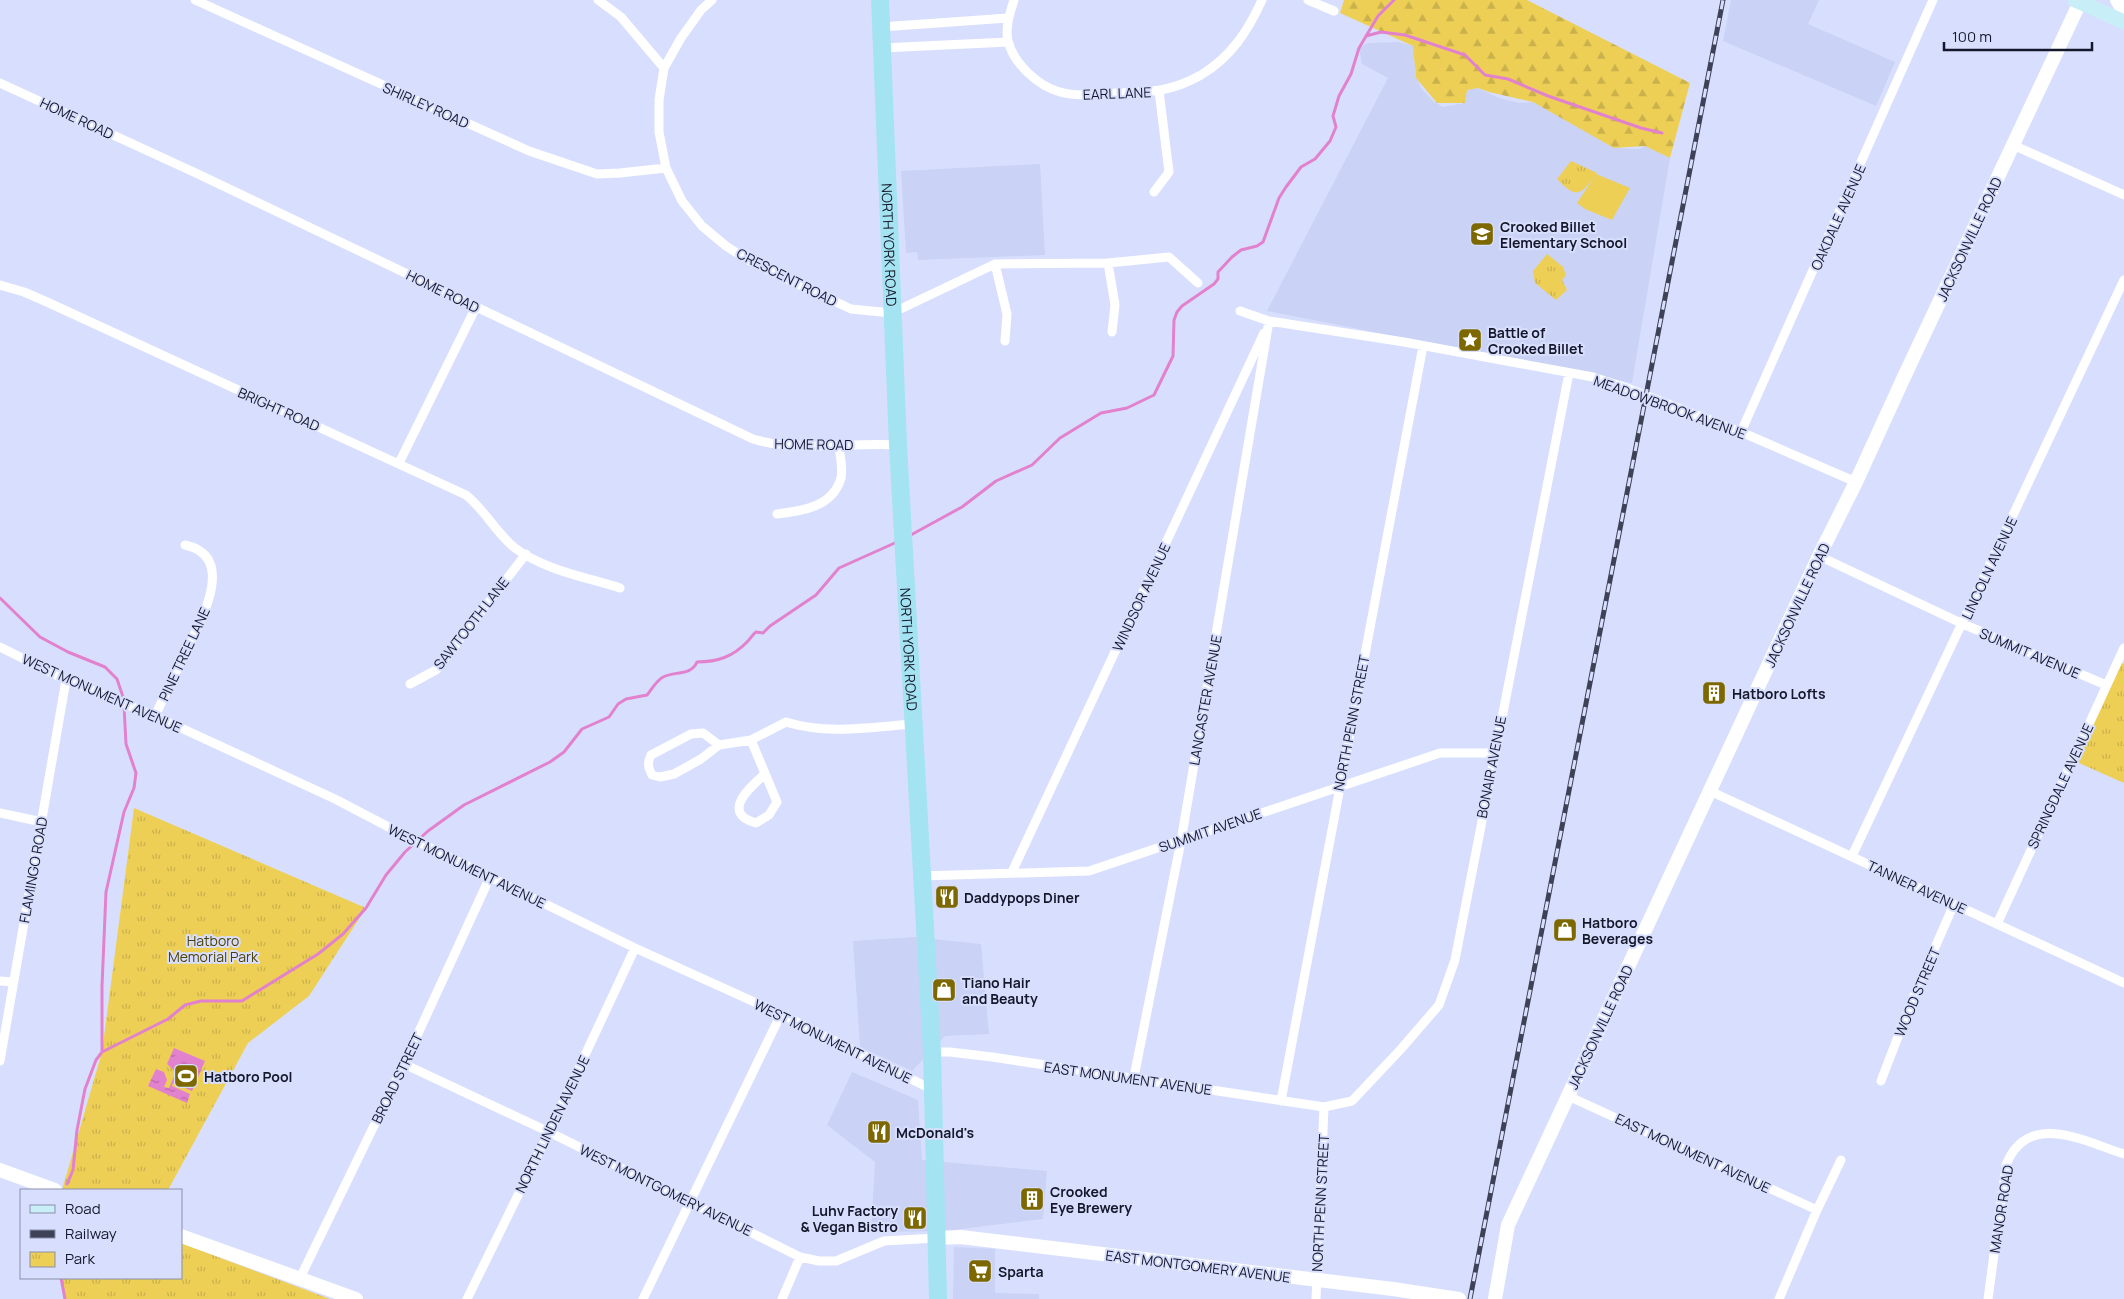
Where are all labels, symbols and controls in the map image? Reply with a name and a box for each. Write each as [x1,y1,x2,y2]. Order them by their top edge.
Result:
scale bar [1944,20,2092,52]
text: 100 m [1952,26,1992,47]
street label: SHIRLEY ROAD [380,78,472,132]
street label: EARL LANE [1082,82,1152,104]
street label: HOME ROAD [37,93,117,143]
street label: OAKDALE AVENUE [1806,161,1870,273]
street label: JACKSONVILLE ROAD [1932,174,2006,304]
street label: NORTH YORK ROAD [878,183,902,307]
place label: Crooked Billet Elementary School [1500,217,1627,252]
school or university icon: Crooked Billet Elementary School [1469,221,1495,247]
street label: CRESCENT ROAD [734,243,840,311]
street label: HOME ROAD [403,265,483,317]
place label: Battle of Crooked Billet [1488,323,1583,358]
place icon: Battle of Crooked Billet [1457,327,1483,353]
street label: MEADOWBROOK AVENUE [1591,371,1749,443]
street label: BRIGHT ROAD [235,382,323,436]
street label: HOME ROAD [774,434,854,454]
street label: LINCOLN AVENUE [1957,513,2021,622]
street label: WINDSOR AVENUE [1108,540,1174,654]
street label: JACKSONVILLE ROAD [1760,540,1834,670]
street label: SAWTOOTH LANE [429,573,513,673]
street label: NORTH YORK ROAD [897,587,922,711]
street label: PINE TREE LANE [154,604,214,704]
street label: SUMMIT AVENUE [1977,623,2083,683]
street label: LANCASTER AVENUE [1184,633,1226,767]
street label: WEST MONUMENT AVENUE [19,649,185,737]
street label: NORTH PENN STREET [1329,653,1374,792]
building icon: Hatboro Lofts [1701,680,1727,706]
place label: Hatboro Lofts [1732,684,1826,703]
street label: BONAIR AVENUE [1472,714,1510,820]
street label: SPRINGDALE AVENUE [2023,720,2097,852]
street label: SUMMIT AVENUE [1156,803,1264,857]
street label: FLAMINGO ROAD [14,815,52,925]
street label: WEST MONUMENT AVENUE [385,820,549,912]
street label: TANNER AVENUE [1864,856,1970,918]
restaurant icon: Daddypops Diner [934,884,960,910]
place label: Daddypops Diner [964,888,1080,907]
place label: Hatboro Beverages [1582,913,1653,948]
shop icon: Hatboro Beverages [1552,917,1578,943]
park label: Hatboro Memorial Park [168,931,259,966]
street label: WOOD STREET [1890,944,1945,1040]
street label: JACKSONVILLE ROAD [1563,962,1637,1092]
place label: Tiano Hair and Beauty [962,973,1038,1008]
shop icon: Tiano Hair and Beauty [931,977,957,1003]
street label: WEST MONUMENT AVENUE [751,995,915,1087]
street label: BROAD STREET [367,1029,427,1126]
street label: NORTH LINDEN AVENUE [510,1052,594,1196]
street label: EAST MONUMENT AVENUE [1043,1057,1213,1099]
sports icon: Hatboro Pool [173,1063,199,1089]
place label: Hatboro Pool [204,1067,292,1086]
street label: EAST MONUMENT AVENUE [1612,1109,1774,1197]
restaurant icon: McDonald's [866,1119,892,1145]
place label: McDonald's [896,1123,974,1142]
street label: NORTH PENN STREET [1307,1133,1333,1272]
street label: WEST MONTGOMERY AVENUE [576,1140,756,1240]
street label: MANOR ROAD [1985,1164,2017,1254]
place label: Crooked Eye Brewery [1050,1182,1132,1217]
building icon: Crooked Eye Brewery [1019,1186,1045,1212]
legend [20,1189,182,1279]
text: Road [65,1198,101,1219]
place label: Luhv Factory & Vegan Bistro [801,1201,898,1236]
restaurant icon: Luhv Factory & Vegan Bistro [902,1205,928,1231]
text: Railway [65,1223,117,1244]
street label: EAST MONTGOMERY AVENUE [1105,1245,1291,1287]
text: Park [65,1248,95,1269]
supermarket icon: Sparta [967,1258,993,1284]
place label: Sparta [998,1262,1044,1281]

